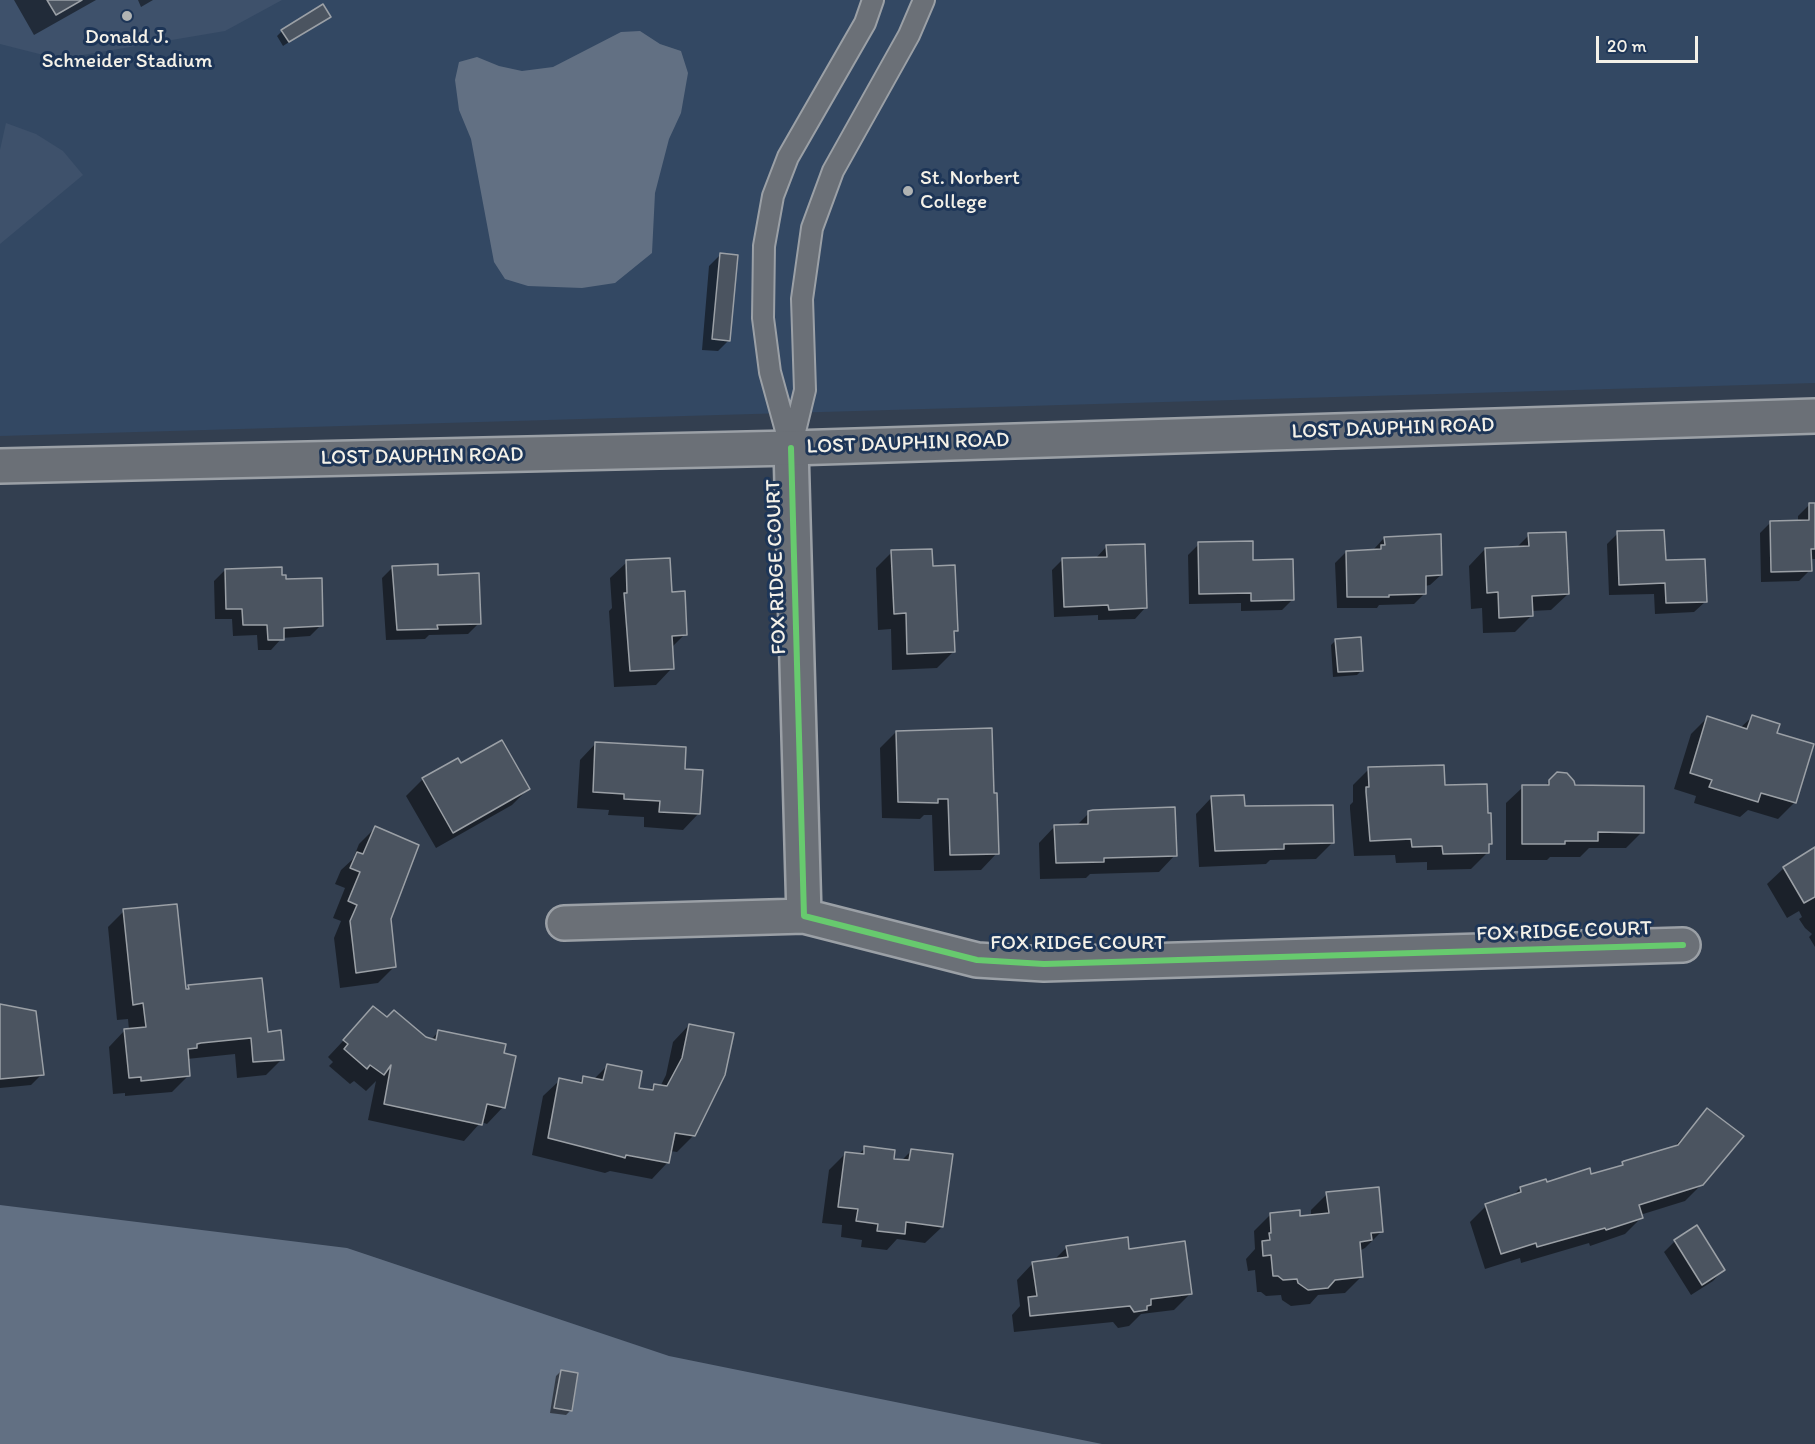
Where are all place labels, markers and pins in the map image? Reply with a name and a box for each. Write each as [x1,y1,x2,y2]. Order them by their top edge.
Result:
marker: Donald J. Schneider Stadium [120,9,134,23]
place label: Donald J. Schneider Stadium [42,25,212,75]
place label: St. Norbert College [920,166,1020,216]
marker: St. Norbert College [901,184,915,198]

